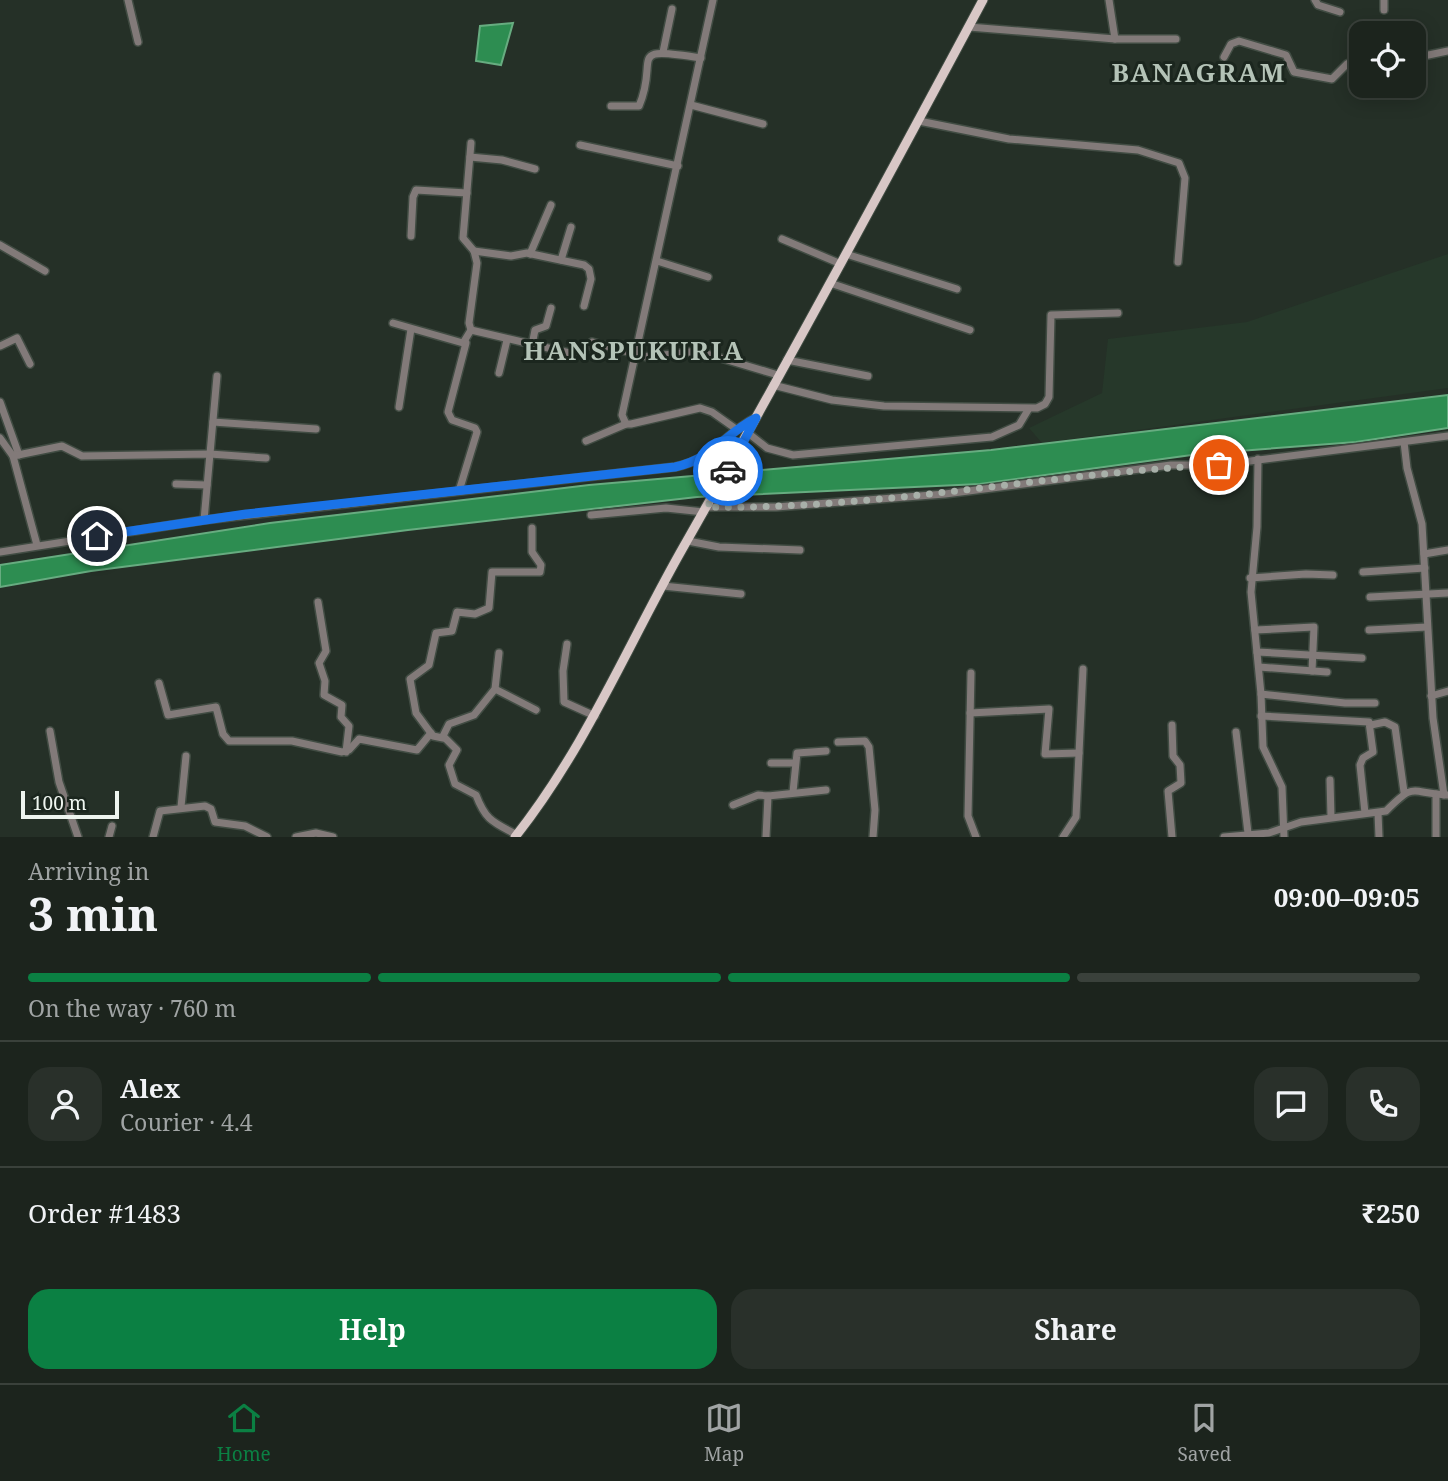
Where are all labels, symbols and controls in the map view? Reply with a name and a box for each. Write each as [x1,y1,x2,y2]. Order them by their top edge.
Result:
map controls [1349,21,1426,98]
button: locate [1349,21,1426,98]
district label: BANAGRAM [1112,54,1286,90]
district label: HANSPUKURIA [523,332,745,368]
pin [1189,435,1249,495]
courier [693,436,763,506]
icon: bag [1200,446,1238,484]
icon: car [709,452,747,490]
pin [67,506,127,566]
icon: home [78,517,116,555]
scale bar [21,788,119,820]
text: 100 m [32,790,87,816]
text: Arriving in [28,855,149,887]
text: 09:00–09:05 [1274,879,1420,915]
text: 3 min [28,882,158,944]
text: On the way · 760 m [28,992,236,1024]
button: person [28,1067,102,1141]
button: chat [1254,1067,1328,1141]
button: phone [1346,1067,1420,1141]
text: Alex [120,1070,180,1106]
text: Courier · 4.4 [120,1106,253,1138]
text: Order #1483 [28,1195,181,1231]
text: ₹250 [1361,1195,1420,1231]
button: Help [28,1289,717,1369]
button: Share [731,1289,1420,1369]
tab: Home [217,1399,271,1467]
tab: Map [704,1399,744,1467]
tab: Saved [1177,1399,1231,1467]

